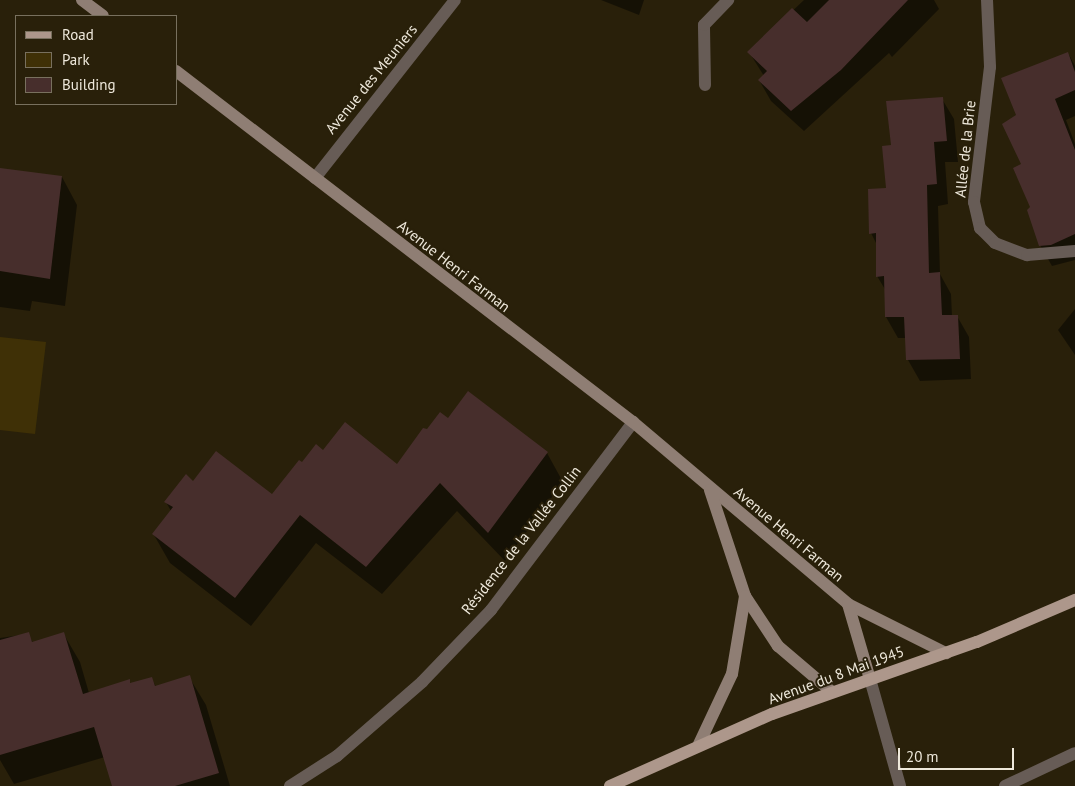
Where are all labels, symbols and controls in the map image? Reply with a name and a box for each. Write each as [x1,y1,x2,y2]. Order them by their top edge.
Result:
legend [15,15,178,105]
street label: Avenue des Meuniers [321,21,421,137]
text: Road [62,25,94,44]
text: Park [62,50,90,69]
text: Building [62,75,116,94]
street label: Allée de la Brie [951,100,979,198]
street label: Avenue Henri Farman [394,216,514,316]
street label: Résidence de la Vallée Collin [457,462,585,618]
street label: Avenue Henri Farman [730,483,848,585]
street label: Avenue du 8 Mai 1945 [766,642,906,708]
scale bar [900,738,1016,770]
text: 20 m [906,747,939,766]

